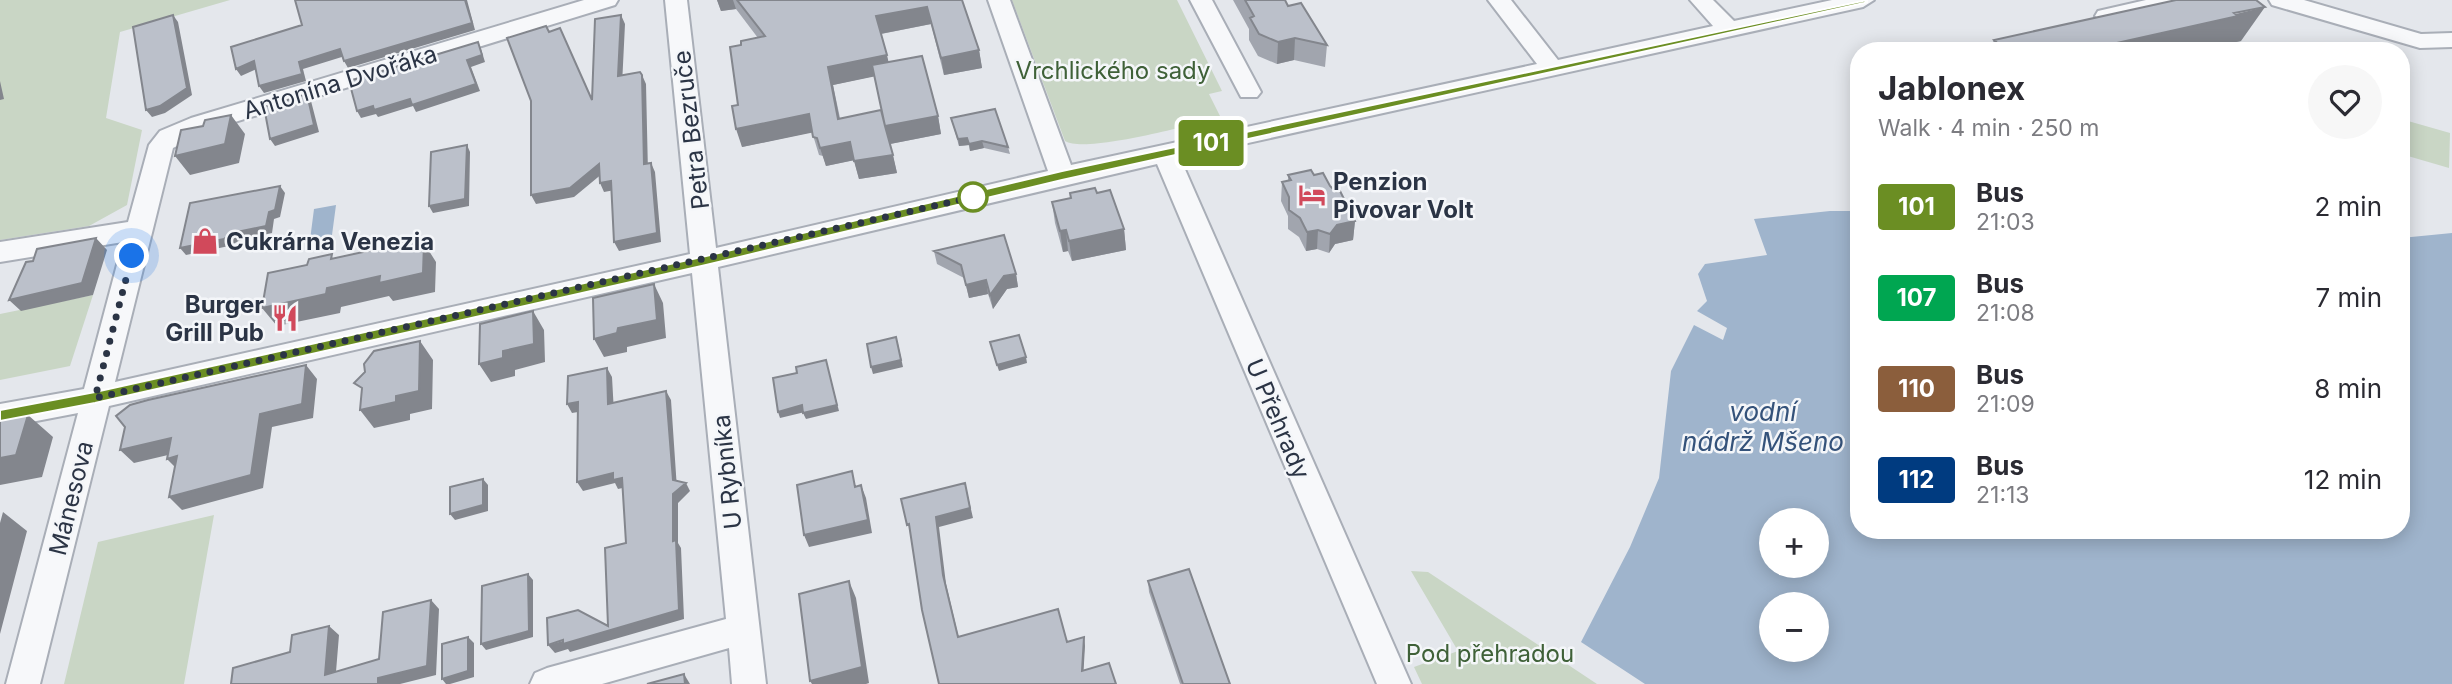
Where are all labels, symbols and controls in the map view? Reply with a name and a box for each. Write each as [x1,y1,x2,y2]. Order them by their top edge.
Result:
street label: Antonína Dvořáka [240,39,440,125]
street label: Petra Bezruče [667,49,715,211]
park label: Vrchlického sady [1016,56,1210,85]
button: heart [2308,65,2382,139]
text: Jablonex [1878,68,2025,108]
text: Walk · 4 min · 250 m [1878,114,2100,142]
line badge: 101 [1171,120,1251,166]
text: 101 [1193,128,1229,157]
place label: Penzion Pivovar Volt [1333,167,1474,224]
text: Bus [1976,177,2024,208]
hotel icon: Penzion Pivovar Volt [1297,180,1327,210]
unlabelled marker [958,182,988,212]
text: 2 min [2314,191,2382,222]
text: 101 [1898,192,1935,221]
text: 21:03 [1976,208,2035,236]
shop icon: Cukrárna Venezia [190,226,220,256]
place label: Cukrárna Venezia [226,227,434,256]
your location [114,238,149,273]
text: Bus [1976,268,2024,299]
text: 7 min [2316,282,2382,313]
text: 107 [1896,283,1937,312]
place label: Burger Grill Pub [165,290,264,347]
text: 21:08 [1976,299,2035,327]
restaurant icon: Burger Grill Pub [270,303,300,333]
street label: U Přehrady [1240,355,1316,483]
text: Bus [1976,359,2024,390]
text: 8 min [2314,373,2382,404]
text: 110 [1898,374,1935,403]
text: 21:09 [1976,390,2035,418]
water label: vodní nádrž Mšeno [1682,396,1844,457]
street label: U Rybníka [707,413,747,531]
street label: Mánesova [43,438,99,558]
text: Bus [1976,450,2024,481]
text: 12 min [2304,464,2382,495]
text: 112 [1899,465,1934,494]
text: 21:13 [1976,481,2030,509]
map controls [1759,508,1829,662]
button: + [1759,508,1829,578]
button: − [1759,592,1829,662]
park label: Pod přehradou [1406,639,1574,668]

